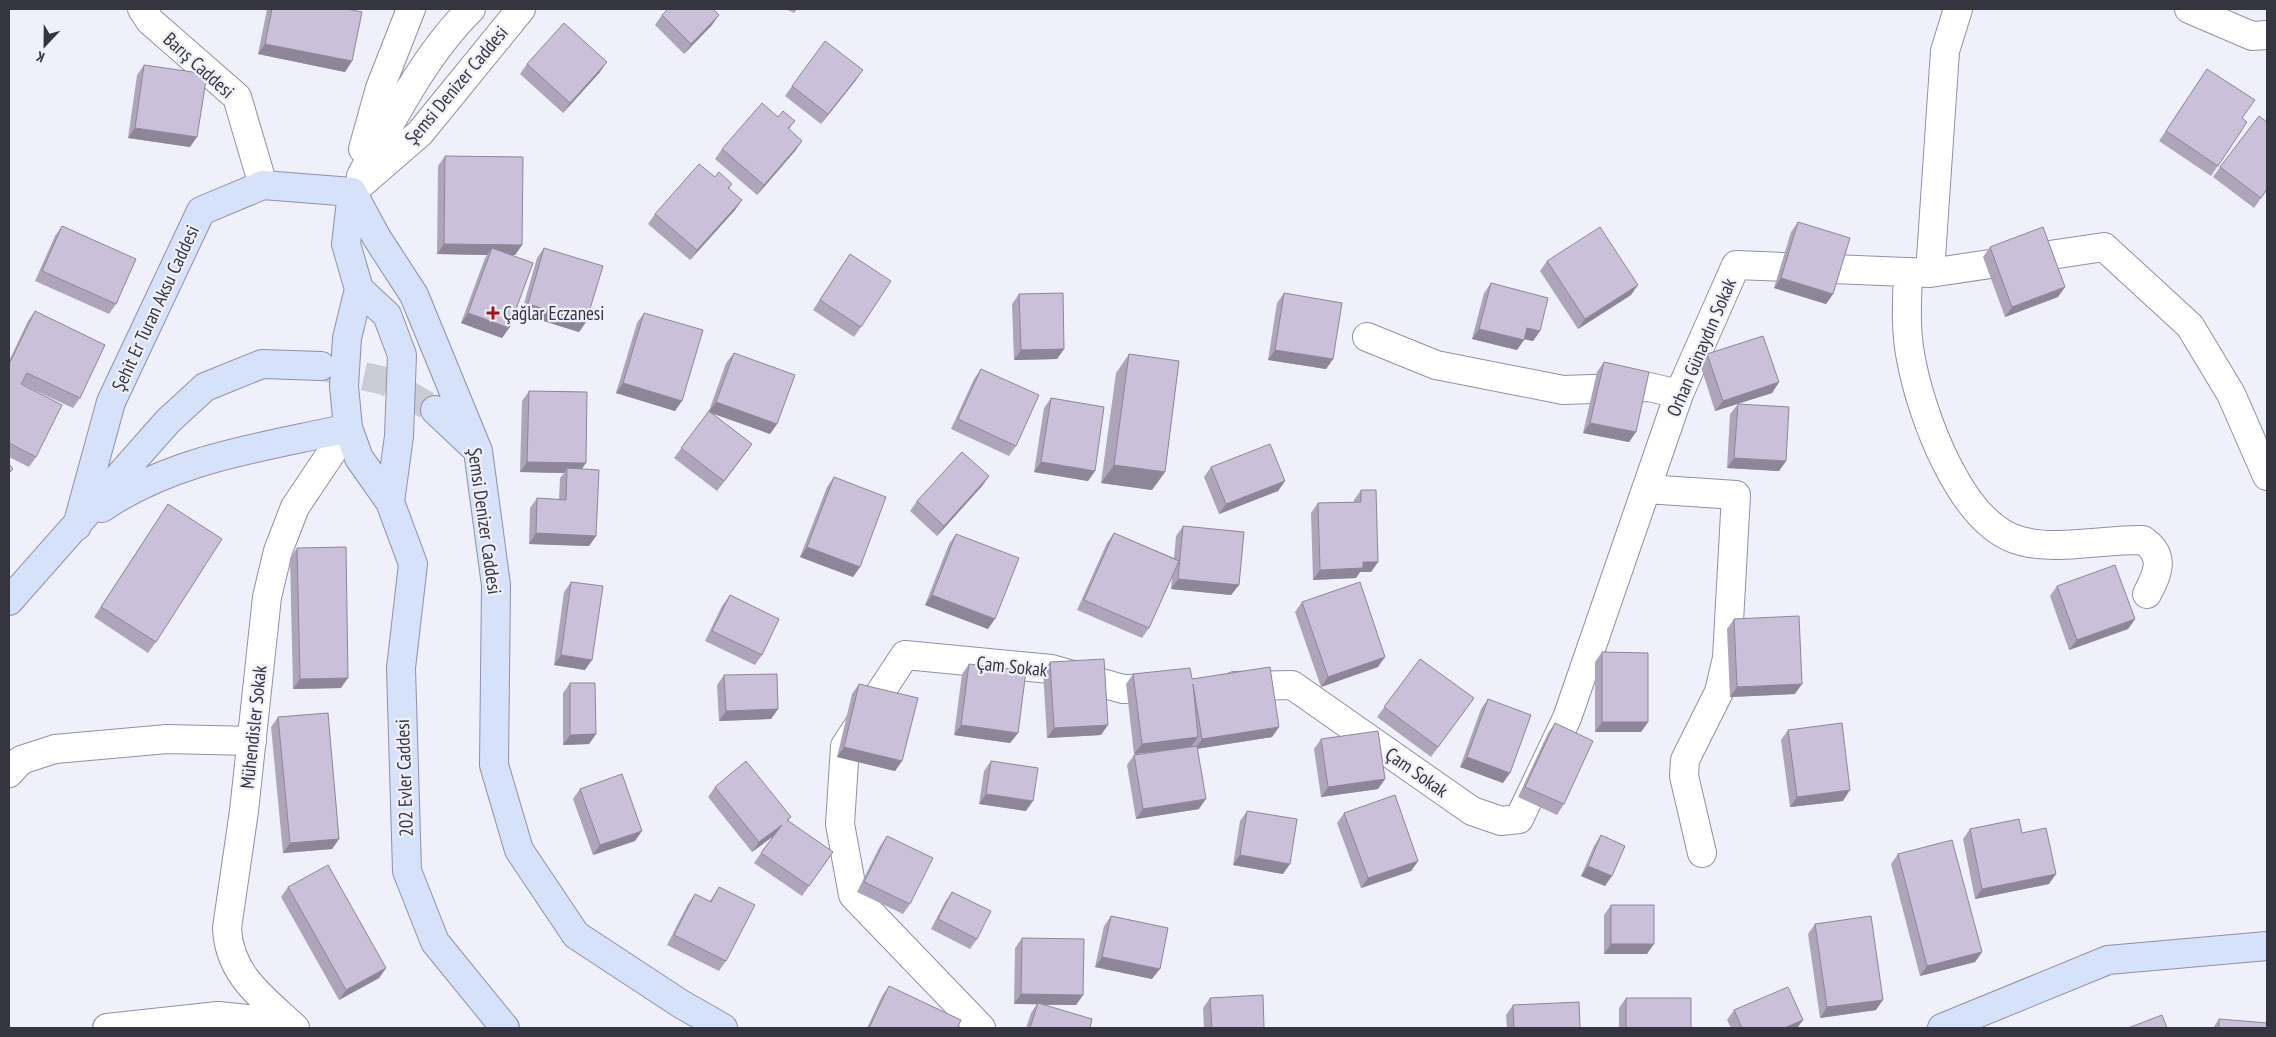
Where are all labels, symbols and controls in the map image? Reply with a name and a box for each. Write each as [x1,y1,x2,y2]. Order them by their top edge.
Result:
north arrow [20,20,70,70]
street label: Şemsi Denizer Caddesi [399,21,513,149]
street label: Barış Caddesi [159,27,239,103]
text: K [33,47,47,67]
street label: Şehit Er Turan Aksu Caddesi [106,221,204,395]
street label: Orhan Günaydın Sokak [1661,274,1741,420]
place label: Çağlar Eczanesi [503,301,604,325]
marker: Çağlar Eczanesi [487,307,499,319]
street label: Şemsi Denizer Caddesi [463,446,507,596]
street label: Çam Sokak [975,650,1049,682]
street label: Mühendisler Sokak [235,664,271,790]
street label: 202 Evler Caddesi [390,719,418,837]
street label: Çam Sokak [1381,742,1454,803]

